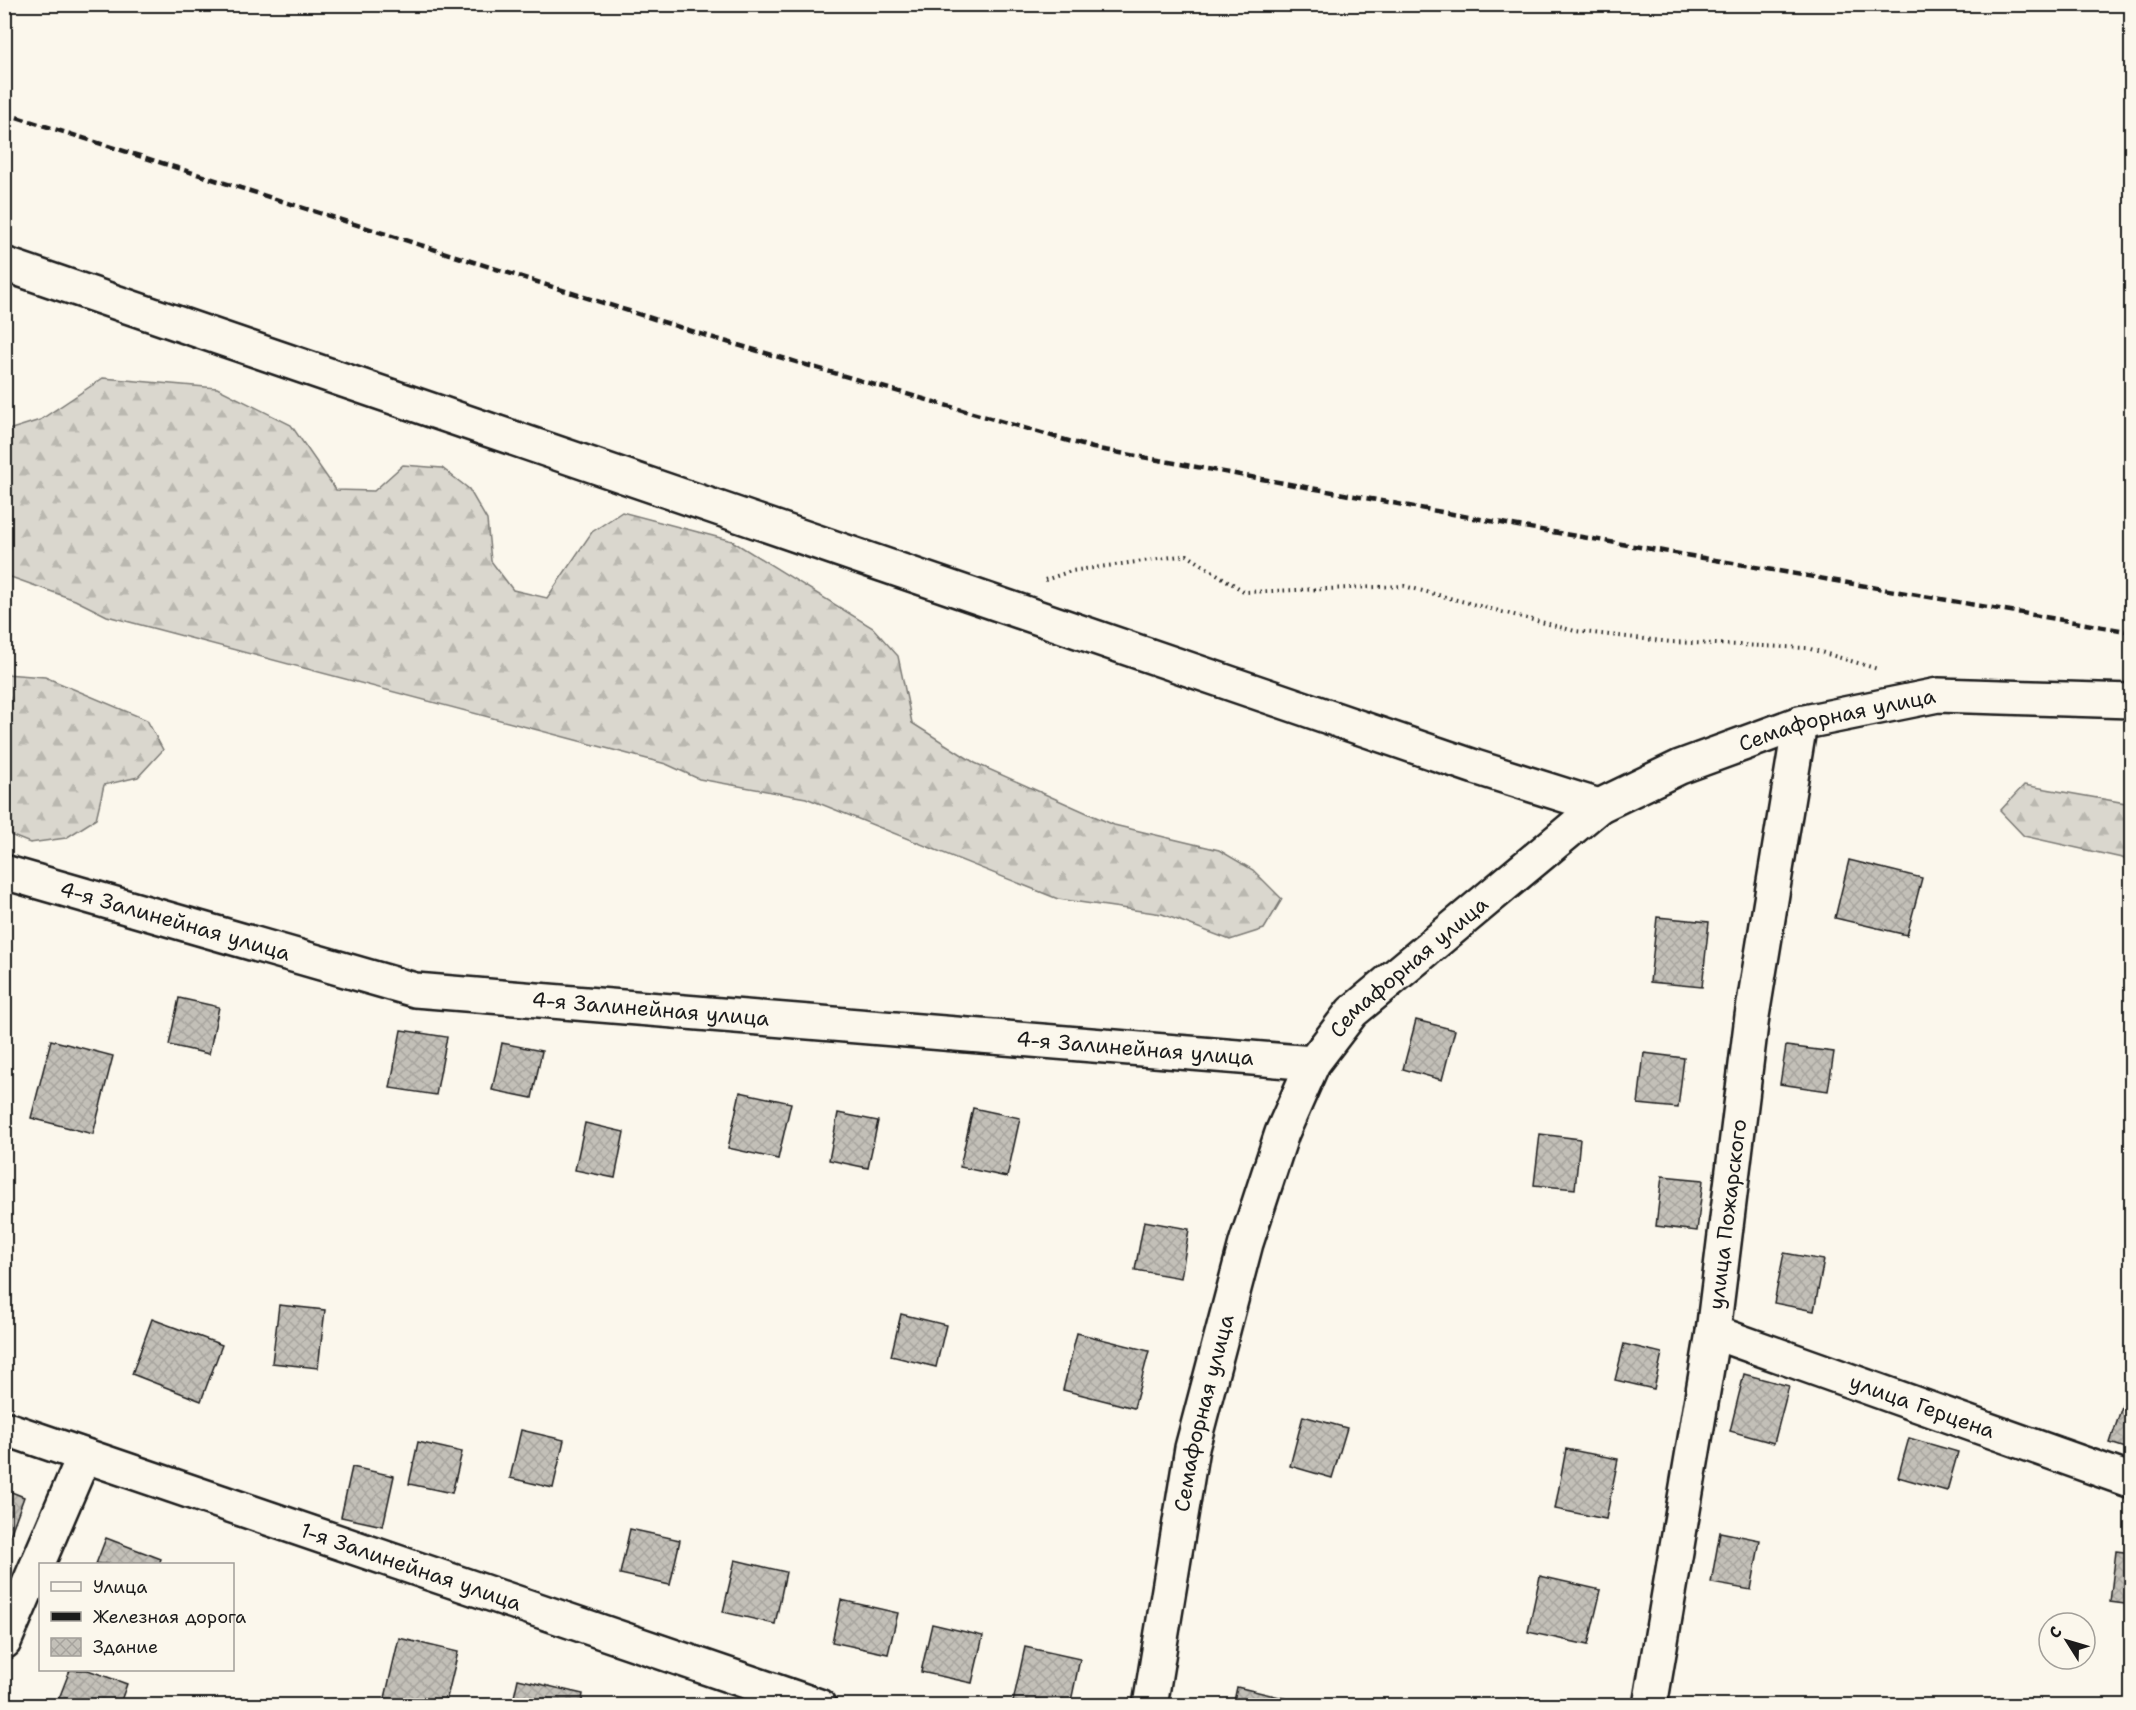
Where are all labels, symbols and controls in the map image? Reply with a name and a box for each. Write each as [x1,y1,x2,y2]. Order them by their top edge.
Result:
street label: Семафорная улица [1735,682,1938,758]
street label: 4-я Залинейная улица [57,875,294,967]
street label: Семафорная улица [1323,890,1494,1043]
street label: 4-я Залинейная улица [531,986,771,1033]
street label: 4-я Залинейная улица [1015,1025,1255,1072]
street label: улица Пожарского [1702,1117,1753,1311]
street label: Семафорная улица [1168,1311,1241,1514]
street label: улица Герцена [1846,1368,1999,1445]
street label: 1-я Залинейная улица [297,1516,525,1617]
legend [39,1563,234,1671]
text: Улица [93,1575,147,1599]
text: Железная дорога [93,1605,246,1629]
north arrow [2037,1611,2097,1671]
text: С [2044,1622,2067,1643]
text: Здание [93,1635,158,1659]

